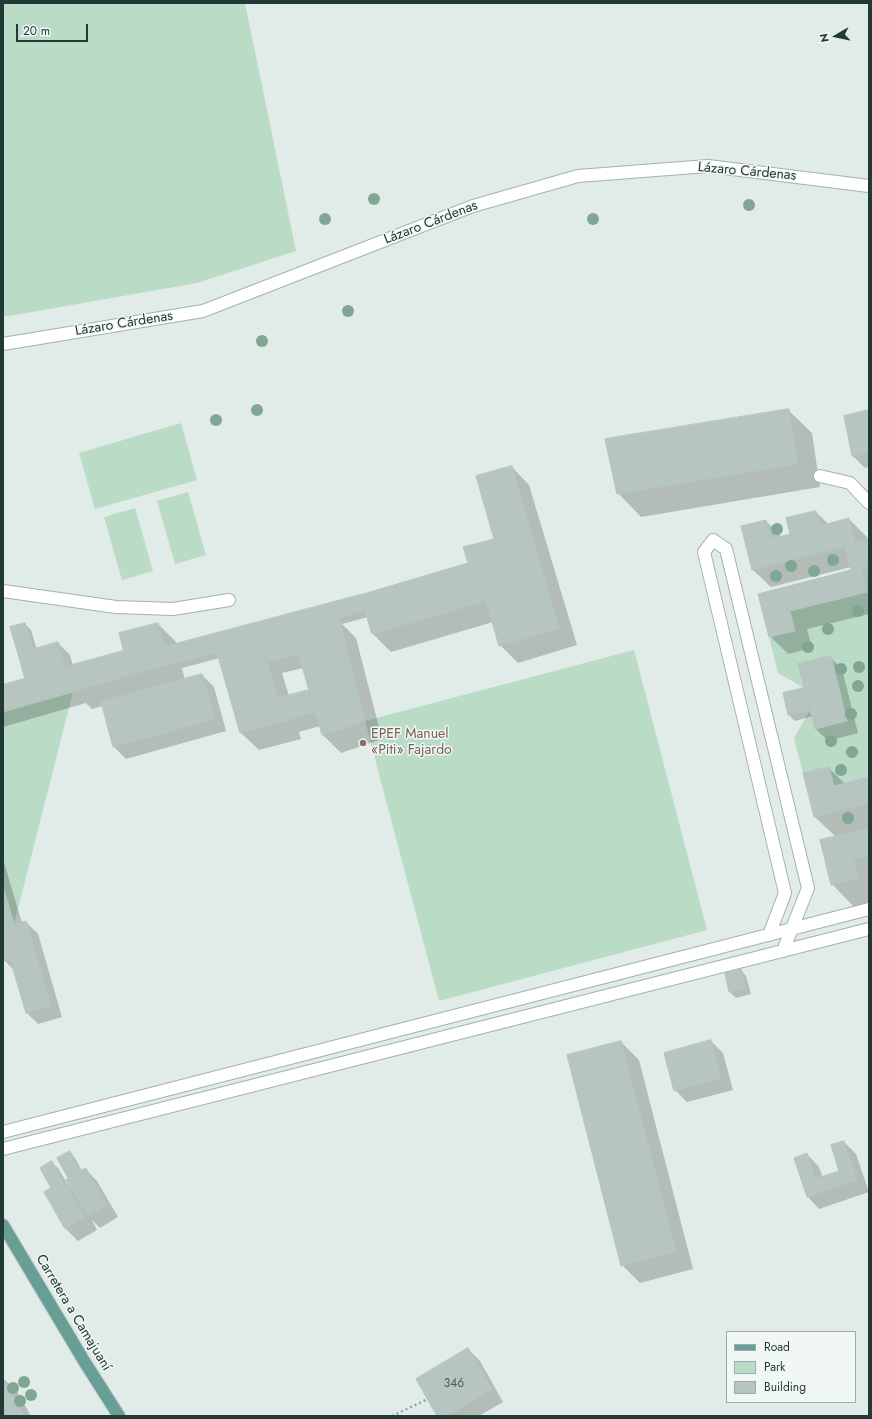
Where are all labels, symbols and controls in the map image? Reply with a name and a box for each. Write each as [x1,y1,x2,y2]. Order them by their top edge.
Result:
scale bar [18,16,90,42]
north arrow [816,16,856,56]
text: 20 m [23,22,50,40]
text: N [816,32,833,43]
street label: Lázaro Cárdenas [697,159,797,185]
street label: Lázaro Cárdenas [382,197,480,249]
street label: Lázaro Cárdenas [74,308,174,340]
place label: EPEF Manuel «Piti» Fajardo [371,727,452,760]
marker: EPEF Manuel «Piti» Fajardo [358,738,368,748]
street label: Carretera a Camajuaní [32,1252,114,1374]
legend [726,1331,856,1403]
text: Road [764,1338,790,1356]
text: Park [764,1358,785,1376]
house number: 346 [444,1377,464,1391]
text: Building [764,1378,806,1396]

